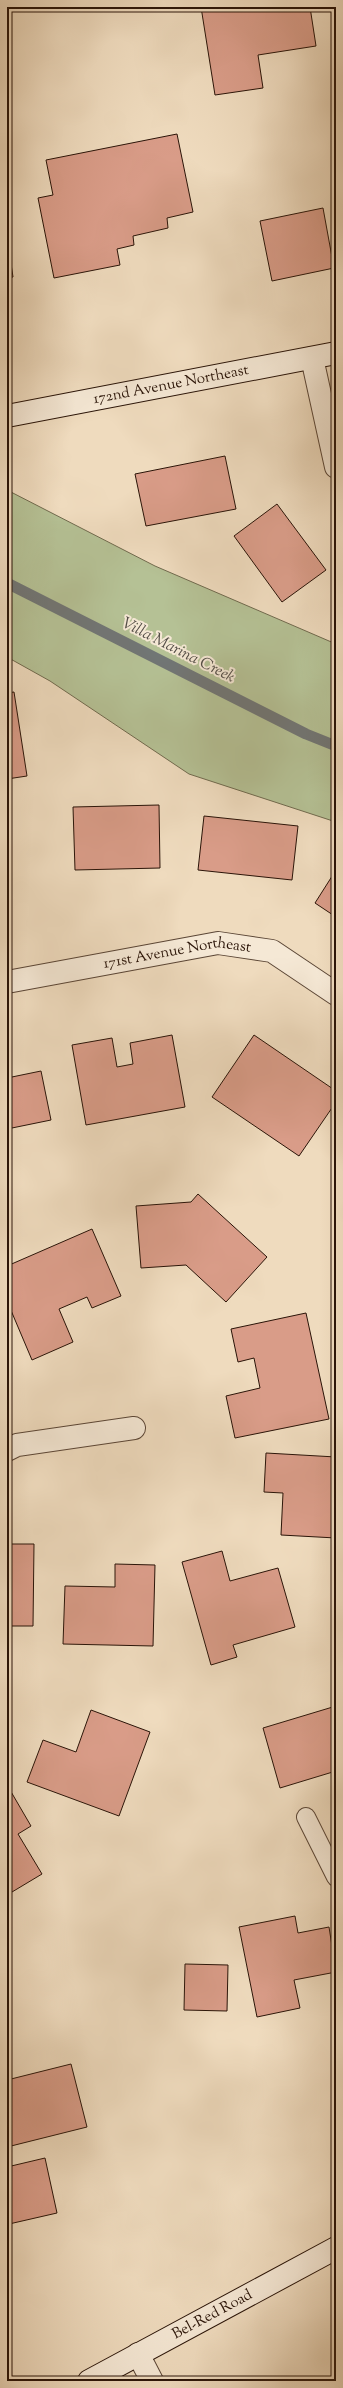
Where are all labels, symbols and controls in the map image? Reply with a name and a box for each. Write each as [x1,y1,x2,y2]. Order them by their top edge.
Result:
street label: 172nd Avenue Northeast [92,359,250,410]
water label: Villa Marina Creek [117,613,239,689]
street label: 171st Avenue Northeast [102,933,252,974]
street label: Bel-Red Road [168,2284,257,2345]

